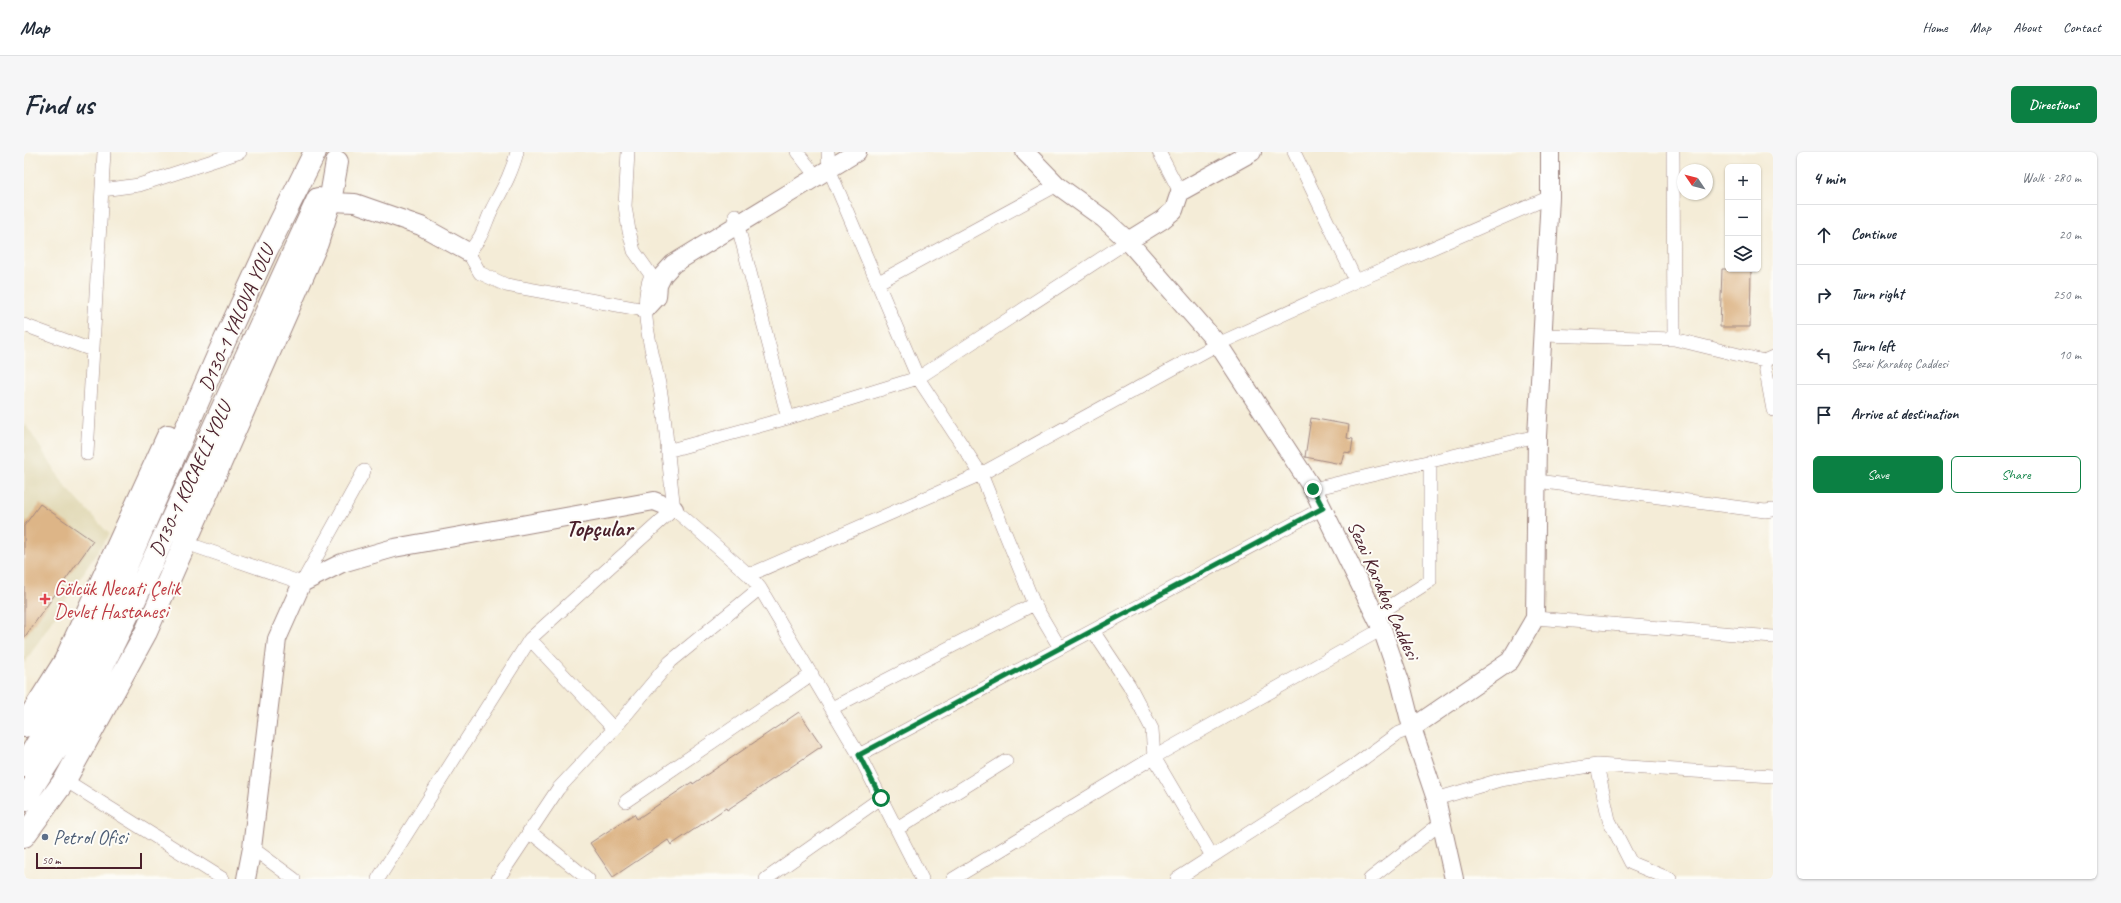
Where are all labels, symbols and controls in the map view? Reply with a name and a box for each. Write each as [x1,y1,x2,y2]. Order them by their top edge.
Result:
text: Map [20,16,50,40]
text: Home [1922,19,1948,36]
text: Map [1970,19,1991,36]
text: About [2013,19,2041,36]
text: Contact [2063,19,2101,36]
button: Directions [2011,86,2097,123]
text: Find us [24,87,94,122]
north arrow [1677,164,1713,200]
map controls [1725,164,1761,272]
button: + [1725,164,1761,200]
text: 4 min [1813,168,1846,189]
text: Walk · 280 m [2022,170,2081,186]
button: − [1725,200,1761,236]
icon: ahead [1813,224,1835,246]
text: Continue [1851,225,1896,244]
text: 20 m [2059,227,2081,243]
button: layers [1725,236,1761,272]
street label: D130-1 YALOVA YOLU [193,239,281,395]
icon: right [1813,284,1835,306]
text: Turn right [1851,285,1904,304]
text: 250 m [2053,287,2081,303]
text: Turn left [1851,337,1894,356]
icon: left [1813,344,1835,366]
text: 10 m [2059,347,2081,363]
text: Sezai Karakoç Caddesi [1851,356,1948,372]
street label: D130-1 KOCAELİ YOLU [144,395,238,560]
icon: arrive [1813,404,1835,426]
text: Arrive at destination [1851,405,1958,424]
button: Save [1813,456,1943,493]
button: Share [1951,456,2081,493]
route end [1304,480,1322,498]
district label: Topçular [566,513,635,543]
street label: Sezai Karakoç Caddesi [1342,517,1426,666]
place label: Gölcük Necati Çelik Devlet Hastanesi [54,576,182,624]
marker: Gölcük Necati Çelik Devlet Hastanesi [39,593,51,605]
route start [872,789,890,807]
place label: Petrol Ofisi [53,825,129,850]
marker: Petrol Ofisi [40,832,50,842]
scale bar [36,851,142,870]
text: 50 m [42,853,61,867]

